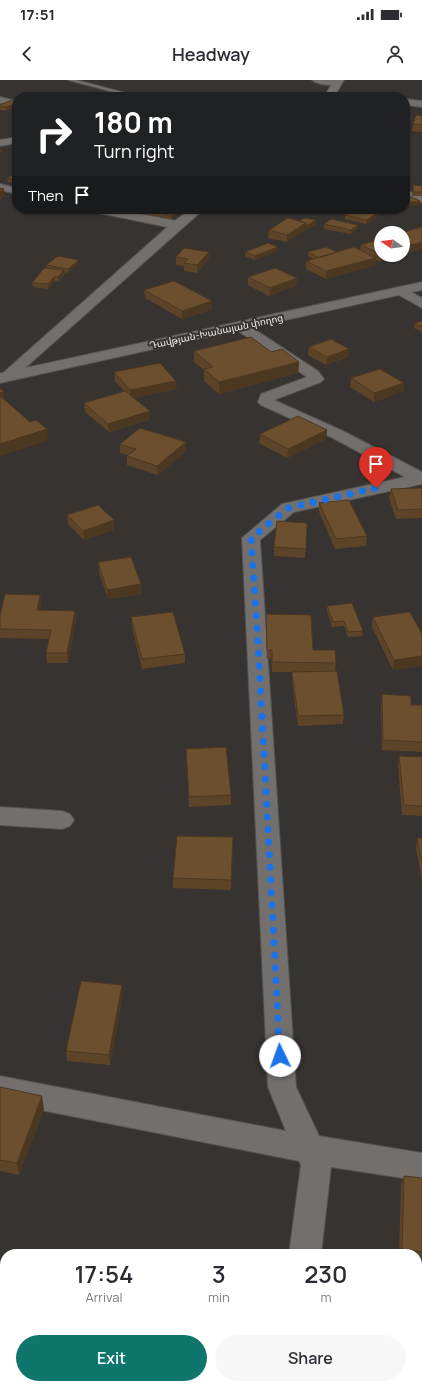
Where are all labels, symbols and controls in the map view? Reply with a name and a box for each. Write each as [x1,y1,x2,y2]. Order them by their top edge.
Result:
text: 17:51 [20,4,55,25]
text: Headway [172,42,250,66]
icon: back [16,43,38,65]
icon: person [384,43,406,65]
text: 180 m [94,103,173,141]
icon: right [28,108,80,160]
text: Turn right [94,139,175,163]
icon: arrive [71,184,93,206]
text: Then [28,185,63,206]
north arrow [374,226,410,262]
map controls [374,226,410,262]
street label: Դավթյան-Խանայան փողոց [148,310,284,352]
pin [359,447,393,488]
icon: arrive [365,453,387,475]
position arrow [259,1035,301,1077]
text: 17:54 [74,1257,134,1290]
text: 3 [212,1257,226,1290]
text: 230 [304,1257,348,1290]
text: Arrival [85,1288,123,1306]
text: min [208,1288,230,1306]
text: m [320,1288,331,1306]
button: Exit [16,1335,207,1381]
button: Share [215,1335,406,1381]

